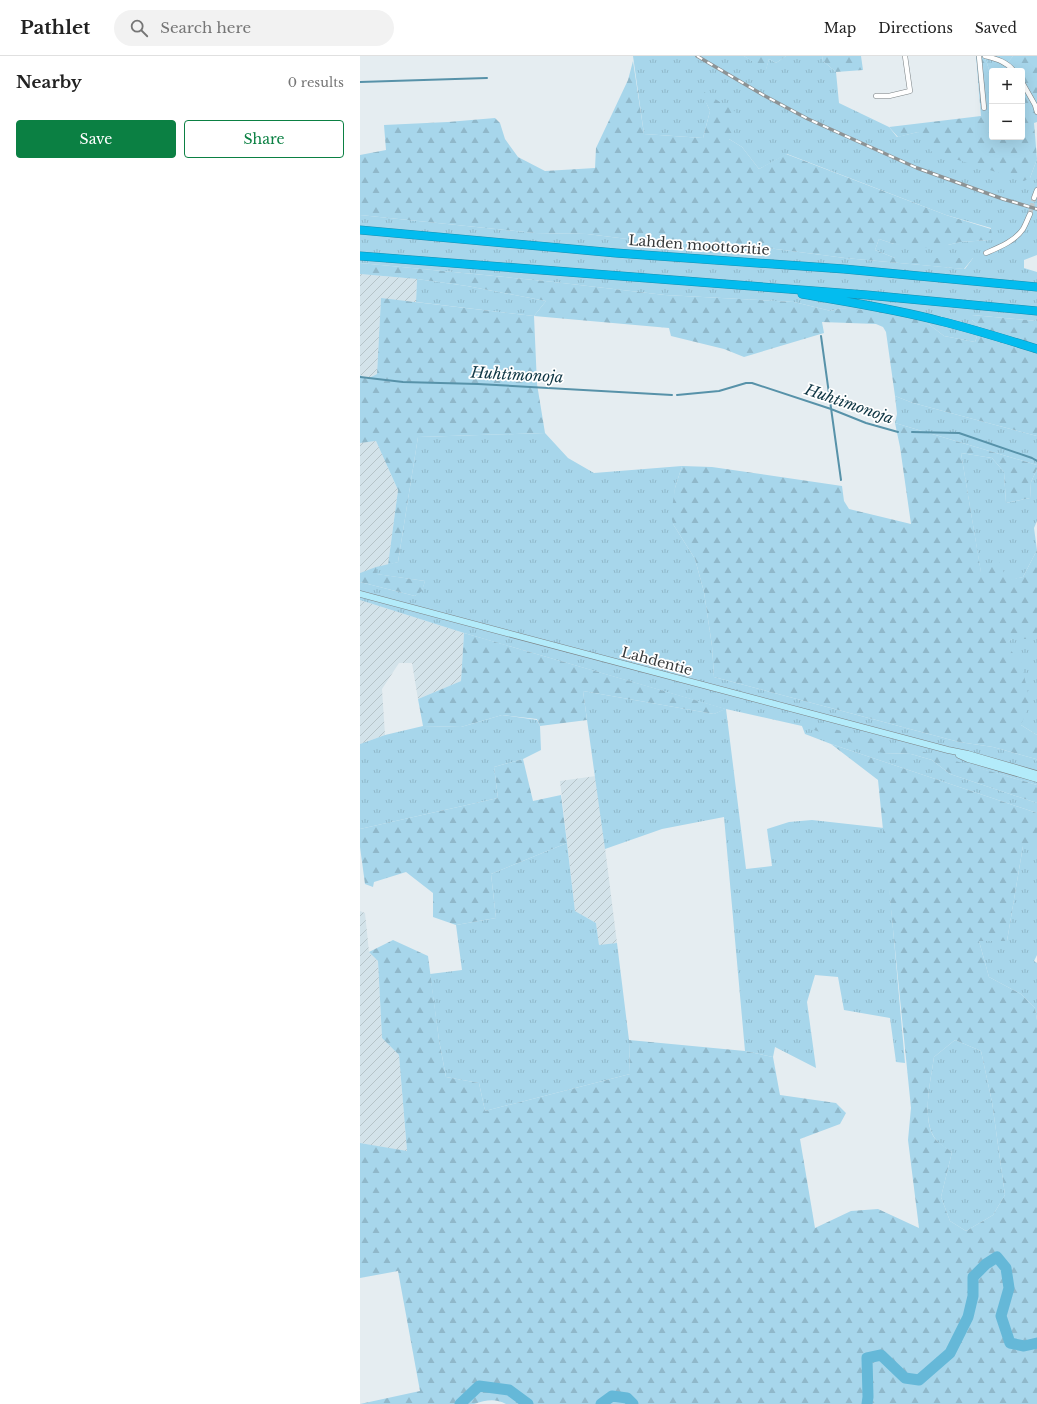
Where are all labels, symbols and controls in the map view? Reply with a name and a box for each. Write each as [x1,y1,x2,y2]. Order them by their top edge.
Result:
search box [114,10,394,46]
text: Pathlet [20,16,90,39]
icon: search [128,17,150,39]
text: Search here [160,18,251,37]
text: Map [824,19,856,37]
text: Directions [878,19,953,37]
text: Saved [975,19,1017,37]
map controls [989,68,1025,140]
button: + [989,68,1025,104]
text: Nearby [16,72,82,93]
text: 0 results [288,74,344,91]
button: − [989,104,1025,140]
button: Save [16,120,176,158]
button: Share [184,120,344,158]
street label: Lahden moottoritie [628,231,770,259]
water label: Huhtimonoja [469,363,564,386]
water label: Huhtimonoja [801,379,896,428]
street label: Lahdentie [620,643,694,679]

